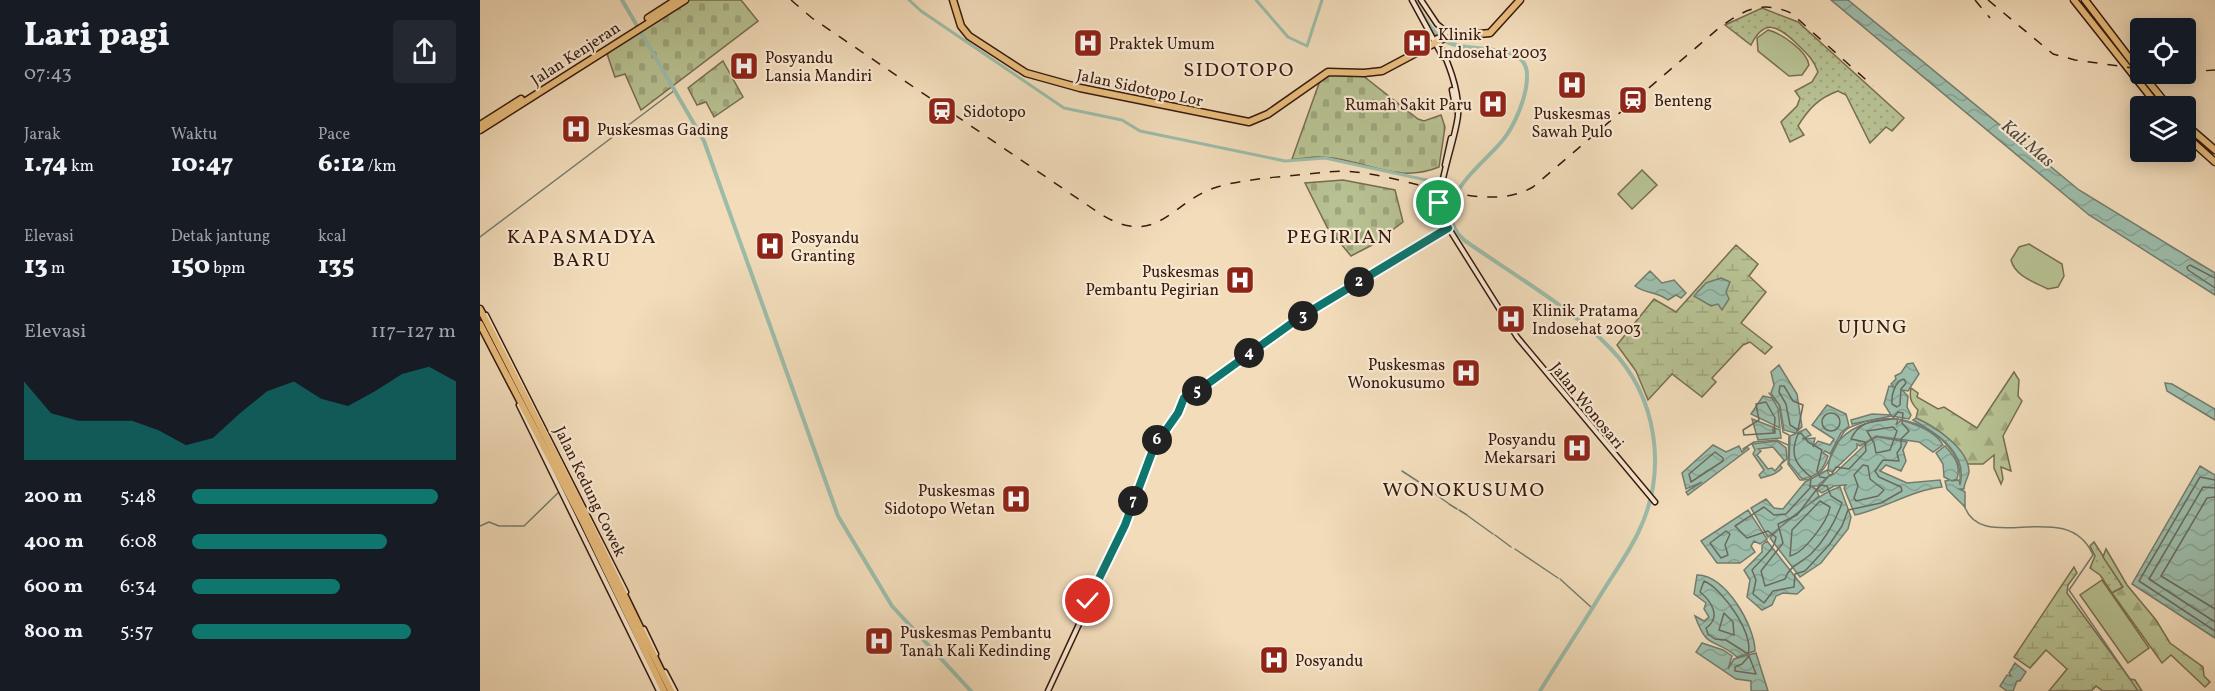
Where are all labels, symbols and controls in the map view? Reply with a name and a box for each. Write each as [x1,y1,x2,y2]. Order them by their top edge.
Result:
text: Lari pagi [24,14,170,60]
street label: Jalan Kenjeran [527,18,625,92]
map controls [2130,18,2196,162]
button: locate [2130,18,2196,84]
button: share [393,20,456,83]
place label: Klinik Indosehat 2003 [1438,25,1547,65]
hospital icon: Praktek Umum [1072,27,1104,59]
hospital icon: Klinik Indosehat 2003 [1401,27,1433,59]
place label: Praktek Umum [1109,34,1215,56]
place label: Posyandu Lansia Mandiri [765,48,872,88]
hospital icon: Posyandu Lansia Mandiri [728,50,760,82]
district label: SIDOTOPO [1183,57,1295,85]
text: 07:43 [24,60,72,88]
street label: Jalan Sidotopo Lor [1074,65,1205,113]
hospital icon: Puskesmas Sawah Pulo [1556,69,1588,101]
station icon: Benteng [1617,84,1649,116]
hospital icon: Rumah Sakit Paru [1477,88,1509,120]
place label: Benteng [1654,91,1712,113]
station icon: Sidotopo [926,95,958,127]
place label: Rumah Sakit Paru [1345,95,1472,117]
button: layers [2130,96,2196,162]
place label: Sidotopo [963,102,1026,124]
place label: Puskesmas Sawah Pulo [1531,104,1613,144]
hospital icon: Puskesmas Gading [560,113,592,145]
water label: Kali Mas [1995,114,2059,174]
place label: Puskesmas Gading [597,120,729,142]
text: Jarak [24,124,61,146]
text: Waktu [171,124,217,146]
text: Pace [318,124,350,146]
text: 1.74 [24,146,68,182]
text: 10:47 [171,146,233,182]
text: 6:12 [318,146,365,182]
text: km [68,156,94,178]
text: /km [365,156,396,178]
pin [1413,177,1464,228]
icon: arrive [1422,186,1455,219]
district label: KAPASMADYA BARU [507,224,657,275]
district label: PEGIRIAN [1286,224,1394,252]
text: Elevasi [24,226,74,248]
text: Detak jantung [171,226,270,248]
text: kcal [318,226,346,248]
place label: Posyandu Granting [791,228,859,268]
hospital icon: Posyandu Granting [754,230,786,262]
text: 13 [24,248,48,284]
text: 150 [171,248,210,284]
text: 135 [318,248,354,284]
text: m [48,258,65,280]
text: bpm [210,258,245,280]
place label: Puskesmas Pembantu Pegirian [1086,262,1219,302]
hospital icon: Puskesmas Pembantu Pegirian [1224,264,1256,296]
pin: 2 [1344,267,1374,297]
text: 2 [1355,271,1363,293]
pin: 3 [1288,301,1318,331]
place label: Klinik Pratama Indosehat 2003 [1532,301,1641,341]
hospital icon: Klinik Pratama Indosehat 2003 [1495,303,1527,335]
text: 3 [1299,305,1307,327]
district label: UJUNG [1838,314,1908,342]
text: Elevasi [24,318,86,346]
text: 117–127 m [371,318,456,346]
pin: 4 [1234,338,1264,368]
text: 4 [1244,342,1254,364]
place label: Puskesmas Wonokusumo [1348,355,1445,395]
hospital icon: Puskesmas Wonokusumo [1450,357,1482,389]
street label: Jalan Wonosari [1545,358,1628,454]
pin: 5 [1182,376,1212,406]
text: 5 [1193,380,1201,402]
street label: Jalan Kedung Cowek [548,423,631,561]
pin: 6 [1142,425,1172,455]
text: 6 [1153,429,1161,451]
place label: Posyandu Mekarsari [1484,430,1556,470]
hospital icon: Posyandu Mekarsari [1561,432,1593,464]
district label: WONOKUSUMO [1382,477,1546,505]
place label: Puskesmas Sidotopo Wetan [884,481,995,521]
text: 200 m [24,483,82,511]
text: 5:48 [120,483,156,511]
hospital icon: Puskesmas Sidotopo Wetan [1000,483,1032,515]
pin: 7 [1118,486,1148,516]
text: 7 [1129,490,1137,512]
text: 400 m [24,528,84,556]
text: 6:08 [120,528,157,556]
text: 600 m [24,573,83,601]
text: 6:34 [120,573,157,601]
pin [1062,575,1113,626]
icon: check [1071,584,1104,617]
text: 800 m [24,618,83,646]
text: 5:57 [120,618,154,646]
place label: Puskesmas Pembantu Tanah Kali Kedinding [900,623,1052,663]
hospital icon: Puskesmas Pembantu Tanah Kali Kedinding [863,625,895,657]
hospital icon: Posyandu [1258,644,1290,676]
place label: Posyandu [1295,651,1363,673]

